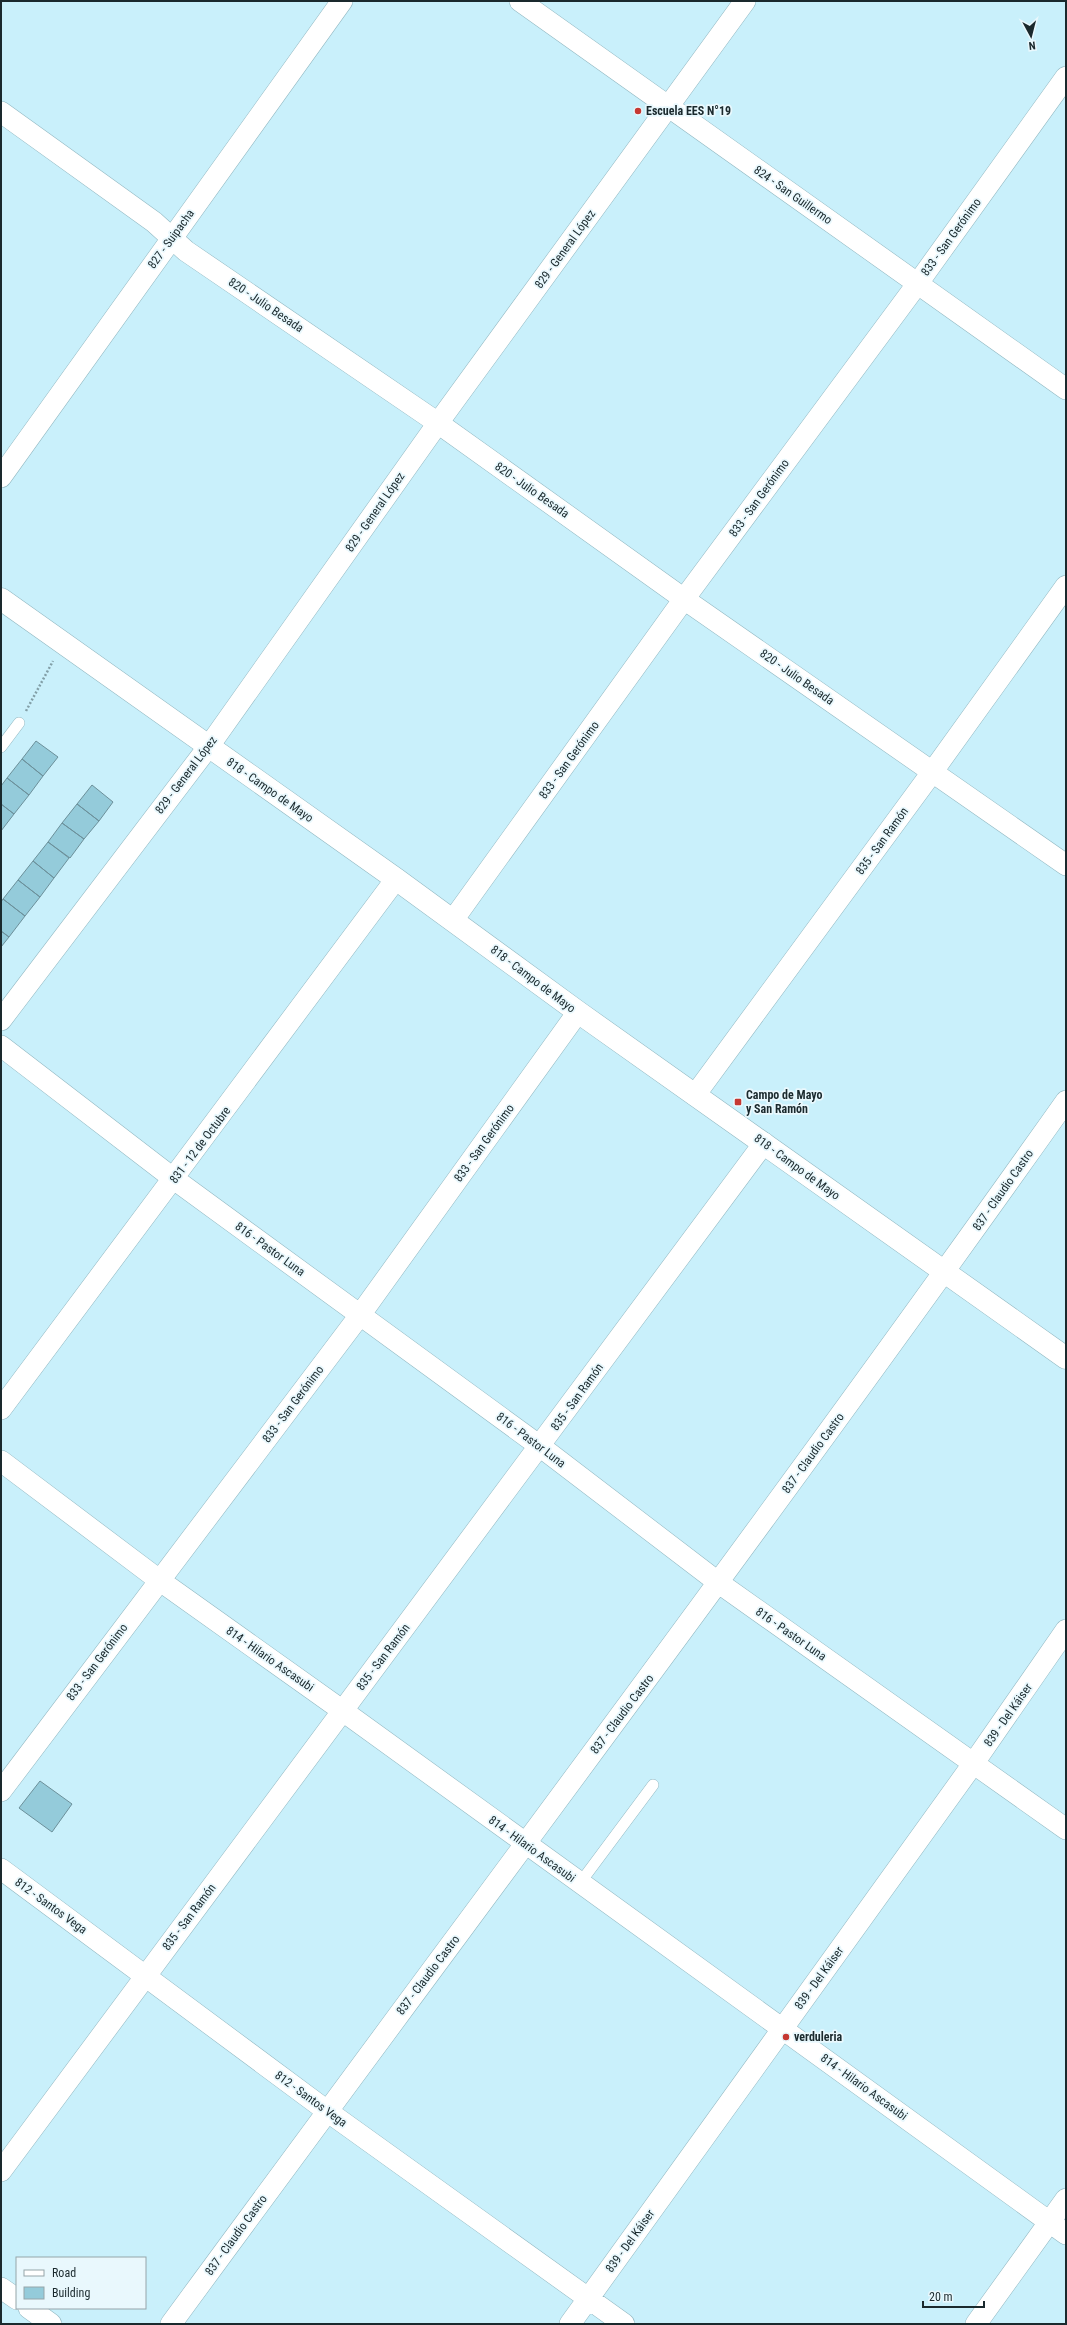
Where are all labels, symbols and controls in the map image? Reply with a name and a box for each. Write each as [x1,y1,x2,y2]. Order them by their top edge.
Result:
north arrow [1011,16,1051,56]
text: N [1028,39,1036,52]
place label: Escuela EES N°19 [646,104,731,118]
marker: Escuela EES N°19 [633,106,643,116]
street label: 824 - San Guillermo [751,163,835,227]
street label: 833 - San Gerónimo [918,195,984,279]
street label: 827 - Suipacha [145,206,197,271]
street label: 829 - General López [532,207,598,291]
street label: 820 - Julio Besada [226,275,306,335]
street label: 833 - San Gerónimo [726,456,792,540]
street label: 820 - Julio Besada [492,459,572,521]
street label: 829 - General López [342,470,408,554]
street label: 820 - Julio Besada [757,646,837,708]
street label: 833 - San Gerónimo [536,718,602,802]
street label: 829 - General López [152,733,220,817]
street label: 818 - Campo de Mayo [224,755,316,825]
street label: 835 - San Ramón [853,804,911,877]
street label: 818 - Campo de Mayo [488,943,578,1015]
place label: Campo de Mayo y San Ramón [746,1088,822,1116]
marker: Campo de Mayo y San Ramón [733,1097,743,1107]
street label: 833 - San Gerónimo [451,1101,517,1185]
street label: 831 - 12 de Octubre [167,1104,234,1186]
street label: 818 - Campo de Mayo [751,1131,843,1203]
street label: 837 - Claudio Castro [970,1147,1036,1233]
street label: 816 - Pastor Luna [232,1219,308,1279]
street label: 835 - San Ramón [548,1360,606,1433]
street label: 833 - San Gerónimo [260,1363,326,1445]
street label: 816 - Pastor Luna [494,1410,568,1471]
street label: 837 - Claudio Castro [779,1410,847,1496]
street label: 816 - Pastor Luna [753,1605,829,1664]
street label: 833 - San Gerónimo [64,1621,130,1703]
street label: 835 - San Ramón [353,1621,413,1693]
street label: 814 - Hilario Ascasubi [223,1624,317,1694]
street label: 837 - Claudio Castro [588,1671,656,1757]
street label: 839 - Del Káiser [981,1680,1035,1749]
street label: 814 - Hilario Ascasubi [486,1813,578,1885]
street label: 812 - Santos Vega [12,1875,90,1937]
street label: 835 - San Ramón [159,1881,219,1953]
street label: 837 - Claudio Castro [394,1932,462,2018]
street label: 839 - Del Káiser [792,1944,847,2012]
place label: verduleria [794,2030,843,2044]
marker: verduleria [781,2032,791,2042]
street label: 814 - Hilario Ascasubi [818,2051,910,2123]
street label: 812 - Santos Vega [272,2068,350,2130]
street label: 837 - Claudio Castro [202,2192,270,2278]
street label: 839 - Del Káiser [603,2207,658,2275]
legend [16,2257,146,2309]
text: Road [52,2266,76,2280]
scale bar [923,2283,984,2309]
text: Building [52,2286,90,2300]
text: 20 m [929,2290,953,2304]

